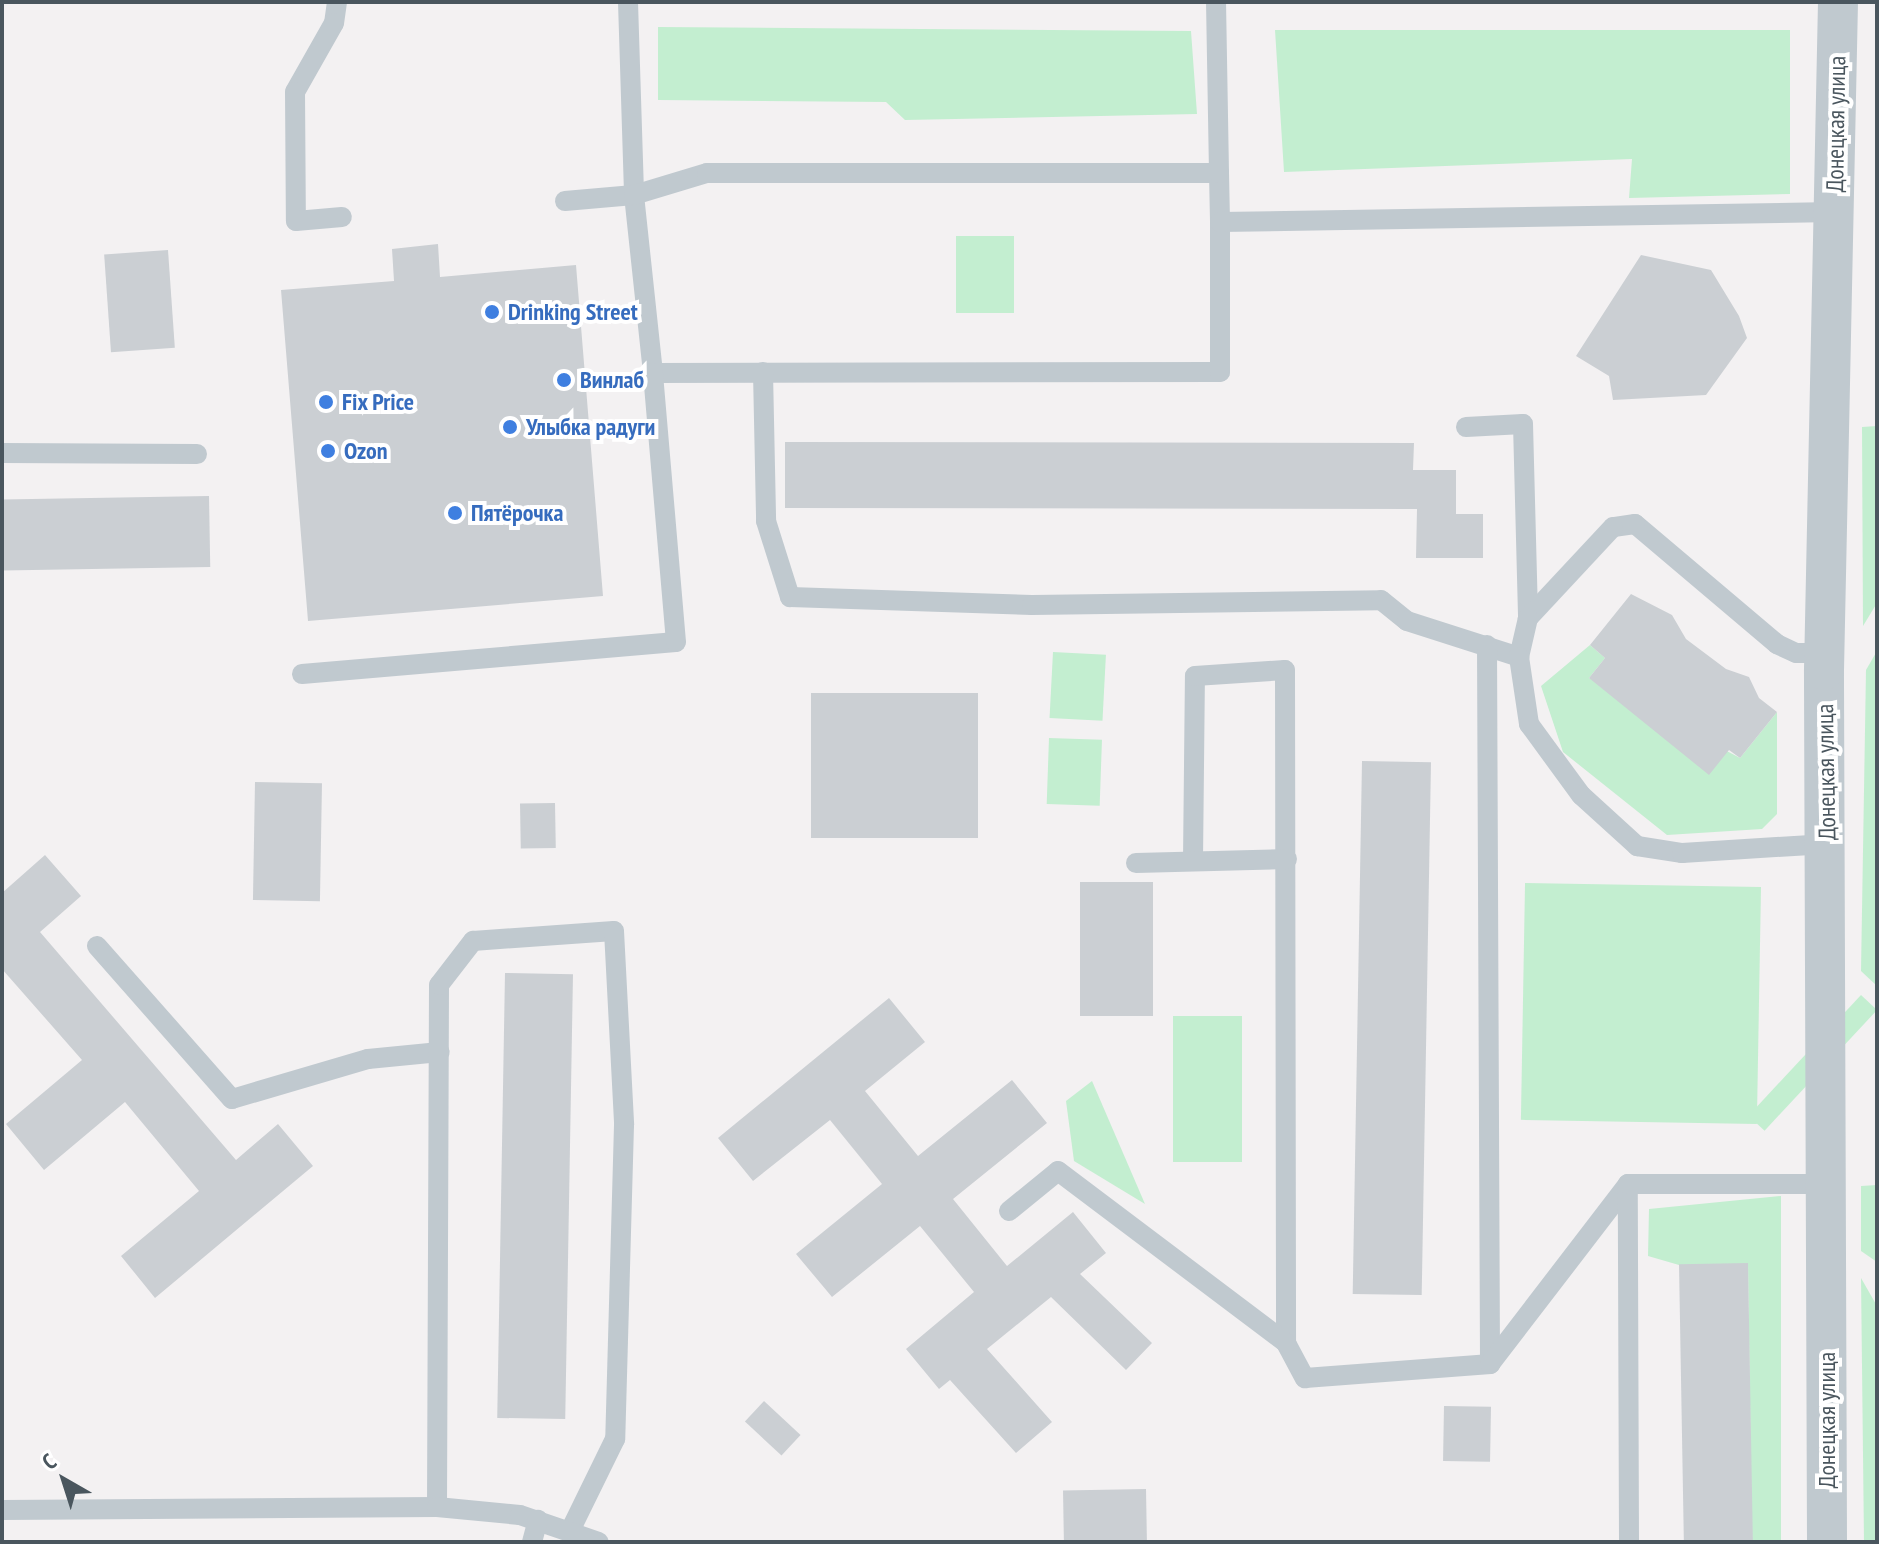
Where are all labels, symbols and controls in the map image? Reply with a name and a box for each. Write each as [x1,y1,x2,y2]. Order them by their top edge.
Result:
street label: Донецкая улица [1820,56,1852,192]
place label: Drinking Street [508,298,638,326]
marker: Drinking Street [483,303,501,321]
place label: Винлаб [580,366,644,394]
marker: Винлаб [555,371,573,389]
place label: Fix Price [342,388,415,416]
marker: Fix Price [317,393,335,411]
place label: Улыбка радуги [526,413,655,441]
marker: Улыбка радуги [501,418,519,436]
place label: Ozon [344,437,387,465]
marker: Ozon [319,442,337,460]
place label: Пятёрочка [471,499,563,527]
marker: Пятёрочка [446,504,464,522]
street label: Донецкая улица [1810,704,1842,840]
street label: Донецкая улица [1813,1352,1841,1488]
north arrow [24,1440,104,1520]
text: С [36,1447,62,1475]

